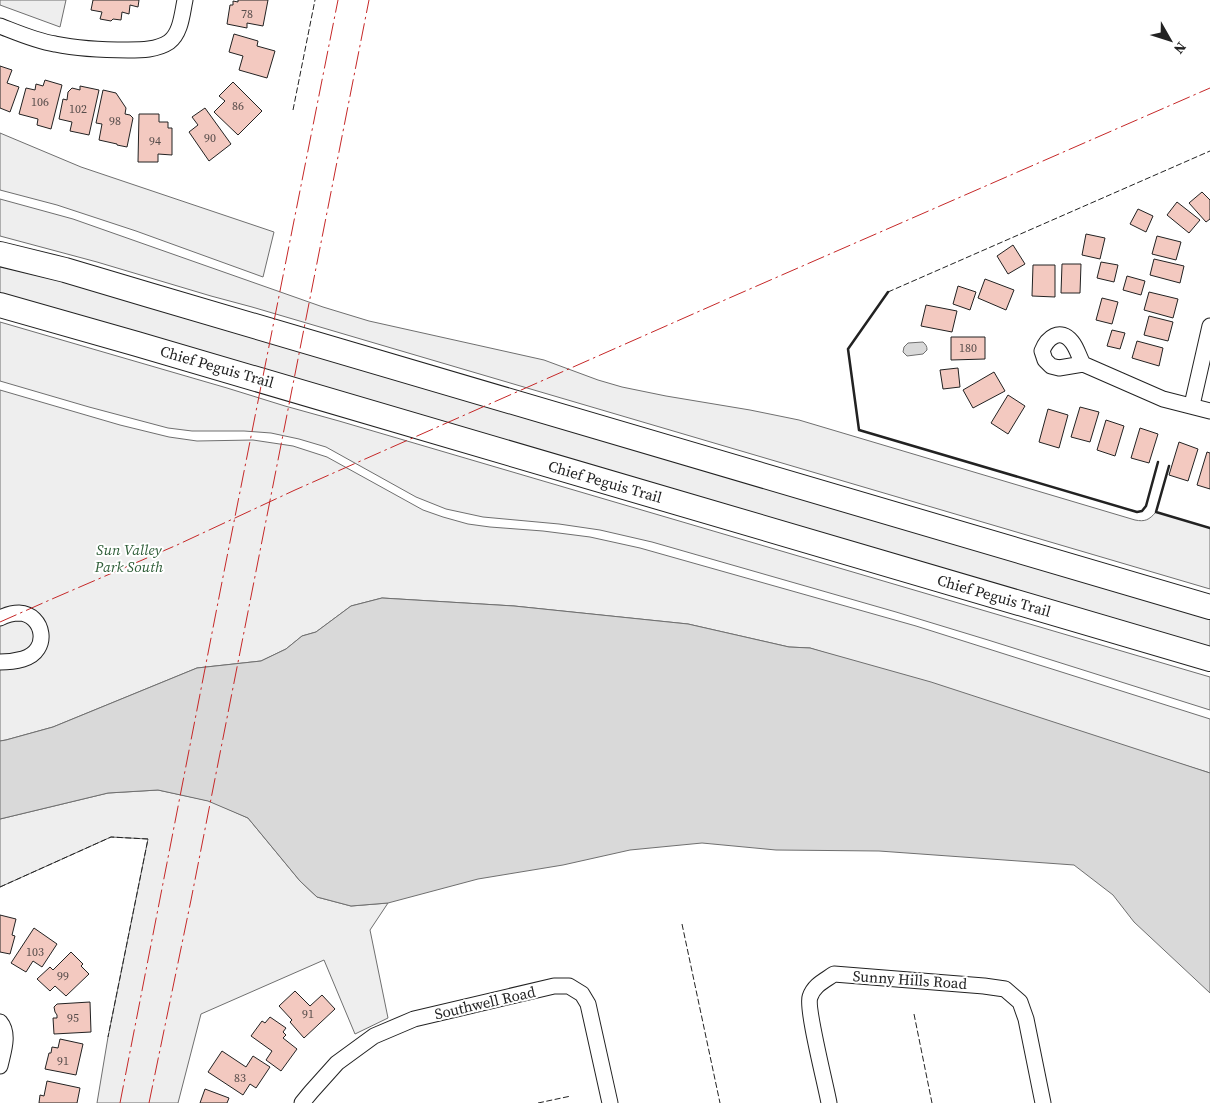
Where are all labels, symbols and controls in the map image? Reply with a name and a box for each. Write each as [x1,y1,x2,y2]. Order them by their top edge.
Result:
house number: 78 [241,6,253,22]
north arrow [1145,15,1195,65]
text: N [1169,38,1191,58]
house number: 106 [31,94,49,110]
house number: 86 [232,98,244,114]
house number: 102 [69,101,87,117]
house number: 98 [109,113,121,129]
house number: 90 [204,130,216,146]
house number: 94 [149,133,161,149]
street label: Chief Peguis Trail [158,340,277,393]
house number: 180 [959,340,977,356]
street label: Chief Peguis Trail [546,455,665,508]
park label: Sun Valley Park South [94,539,163,577]
street label: Chief Peguis Trail [935,569,1054,622]
house number: 103 [26,944,44,960]
street label: Sunny Hills Road [852,965,968,994]
house number: 99 [57,968,69,984]
street label: Southwell Road [432,981,538,1024]
house number: 91 [302,1006,314,1022]
house number: 95 [67,1010,79,1026]
house number: 91 [57,1053,69,1069]
house number: 83 [234,1070,246,1086]

